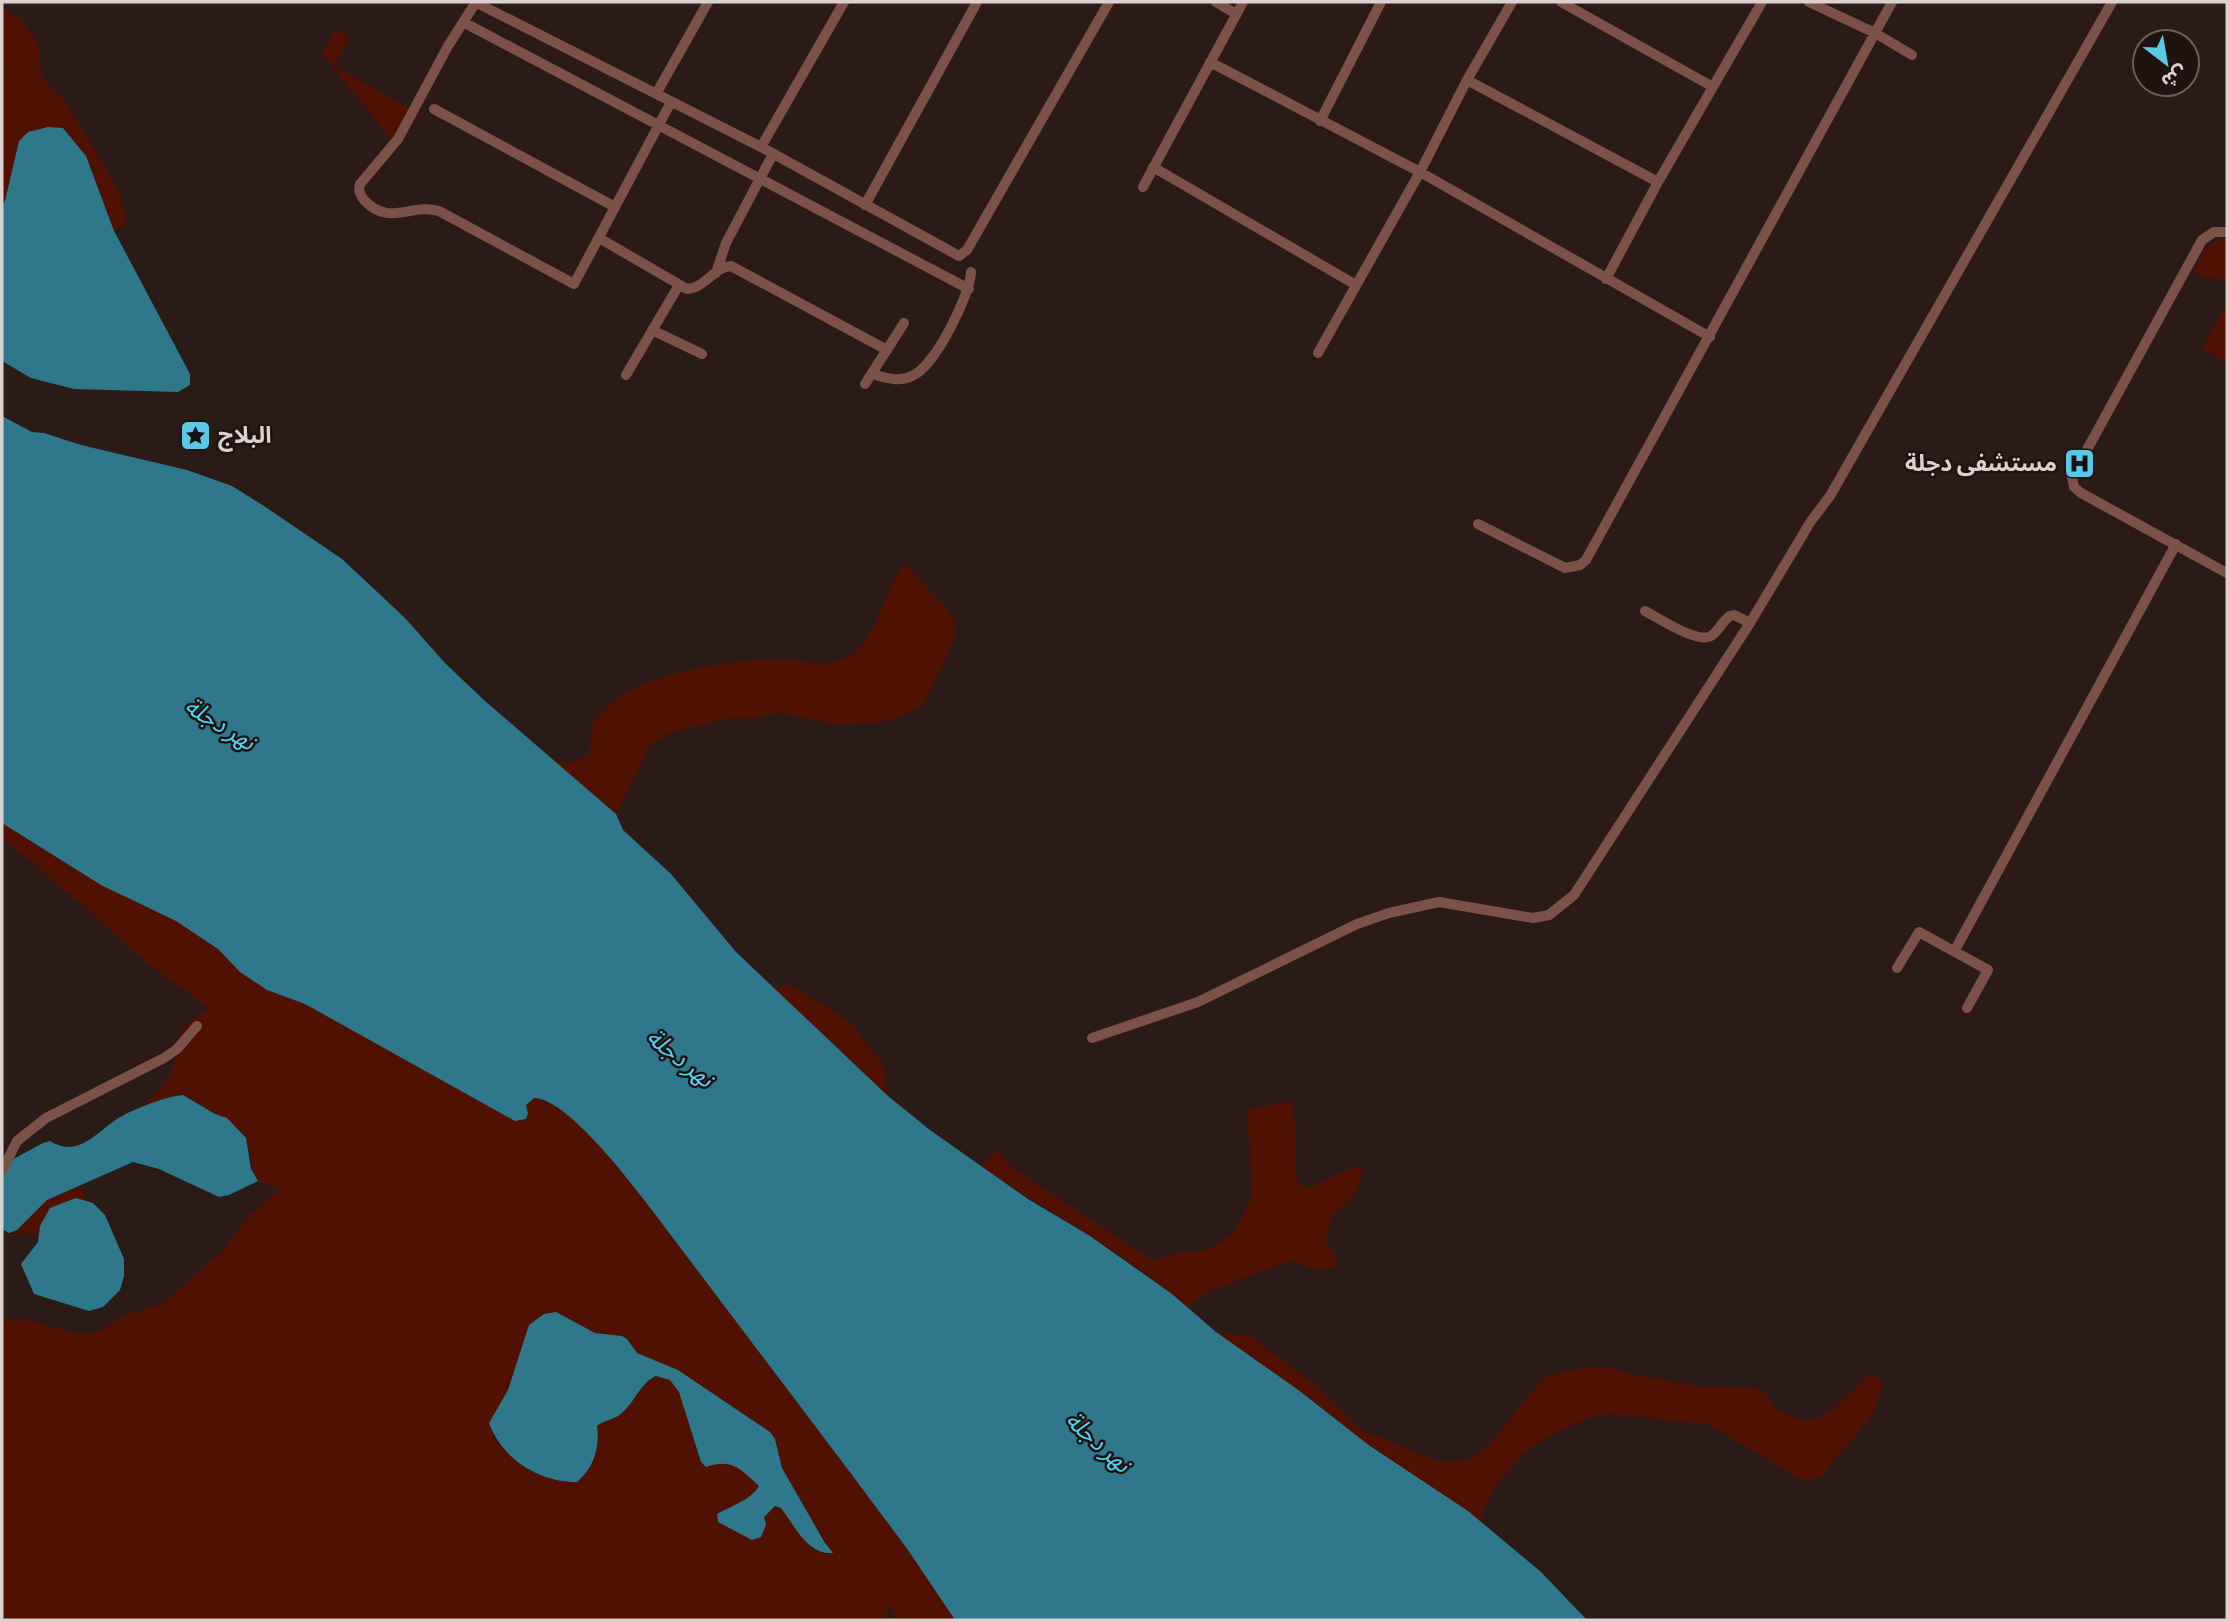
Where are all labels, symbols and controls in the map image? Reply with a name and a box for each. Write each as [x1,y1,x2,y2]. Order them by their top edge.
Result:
north arrow [2131,28,2201,98]
text: ش [2157,60,2193,95]
place icon: البلاج [178,418,212,452]
place label: البلاج [218,418,271,452]
place label: مستشفى دجلة [1905,446,2057,478]
hospital icon: مستشفى دجلة [2063,446,2097,480]
water label: نهر دجلة [179,688,264,758]
water label: نهر دجلة [640,1020,723,1095]
water label: نهر دجلة [1059,1403,1140,1480]

